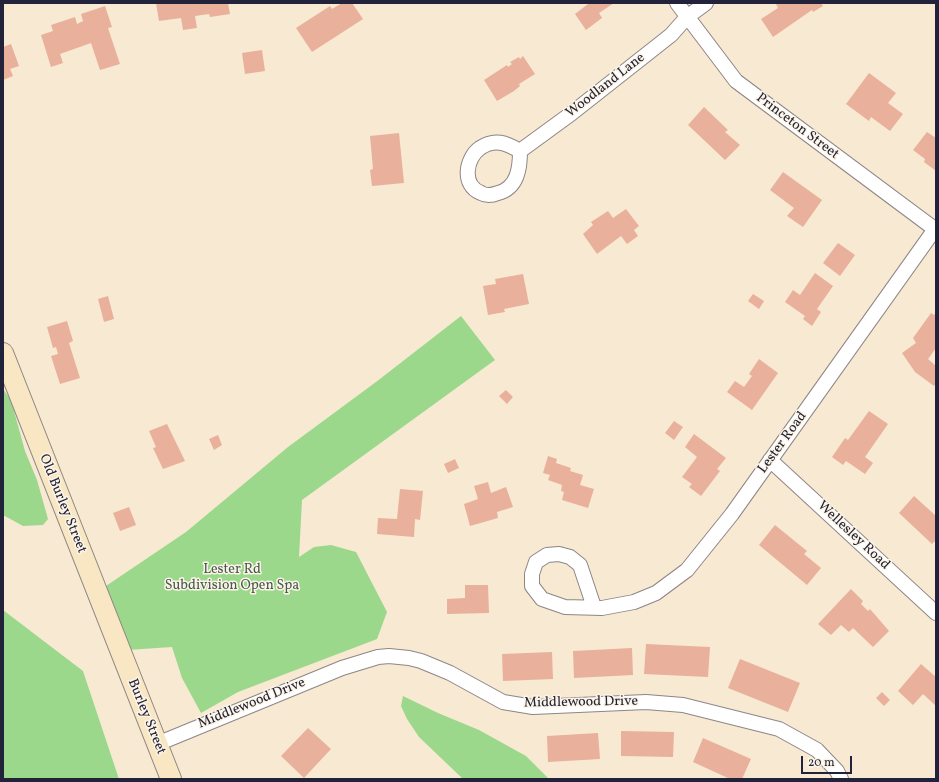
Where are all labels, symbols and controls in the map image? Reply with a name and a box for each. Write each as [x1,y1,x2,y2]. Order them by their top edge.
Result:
street label: Woodland Lane [563,50,649,122]
street label: Princeton Street [752,90,842,164]
street label: Lester Road [755,409,811,477]
street label: Old Burley Street [34,452,90,556]
street label: Wellesley Road [813,498,893,574]
park label: Lester Rd Subdivision Open Spa [165,562,299,594]
street label: Middlewood Drive [196,675,308,733]
street label: Burley Street [123,677,169,757]
street label: Middlewood Drive [524,694,638,712]
scale bar [803,748,854,774]
text: 20 m [808,755,835,771]

